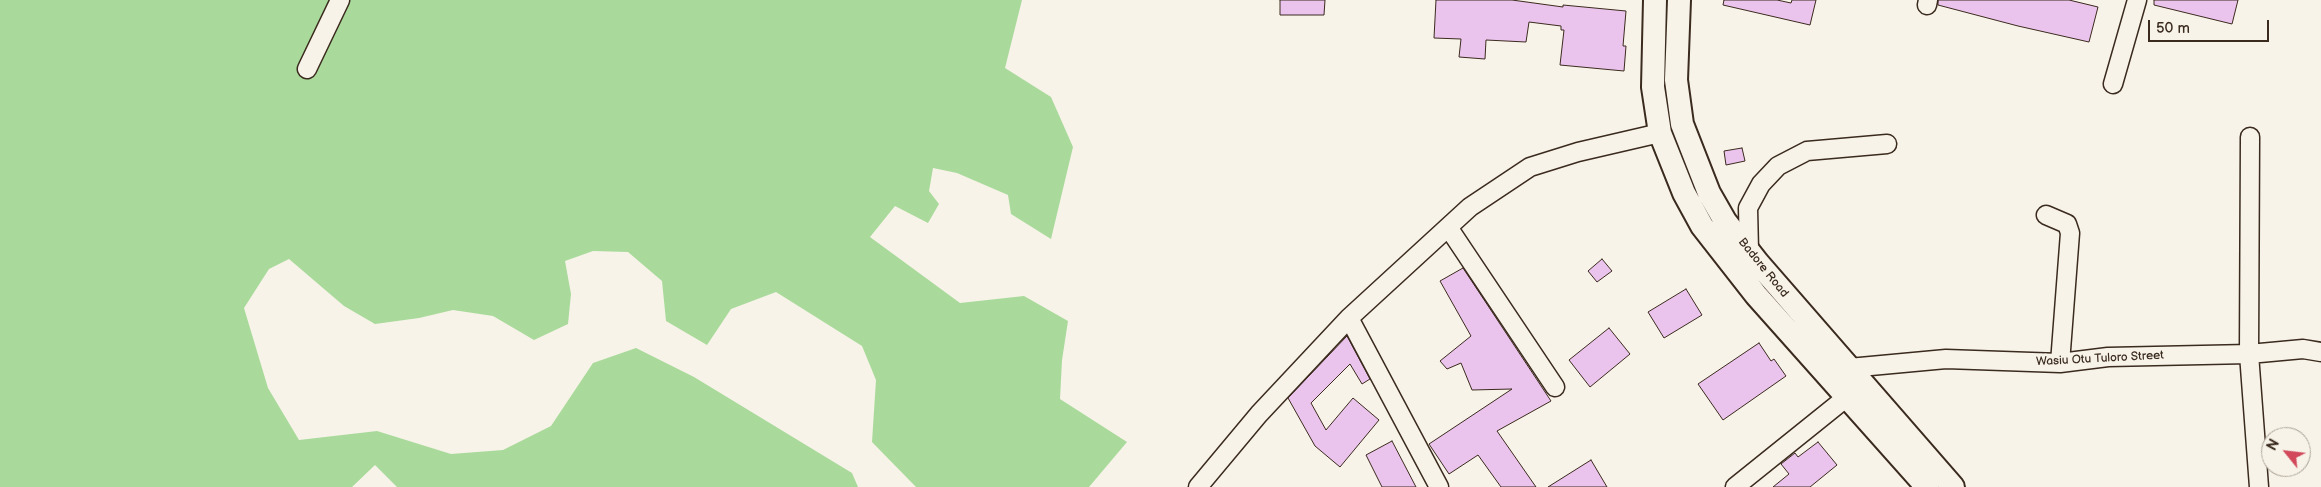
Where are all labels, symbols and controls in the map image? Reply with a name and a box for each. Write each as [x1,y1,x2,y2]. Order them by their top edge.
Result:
scale bar [2151,10,2272,42]
text: 50 m [2156,19,2190,38]
street label: Badore Road [1735,235,1791,301]
street label: Wasiu Otu Tuloro Street [2036,348,2164,370]
north arrow [2261,427,2311,477]
text: N [2263,436,2283,454]

